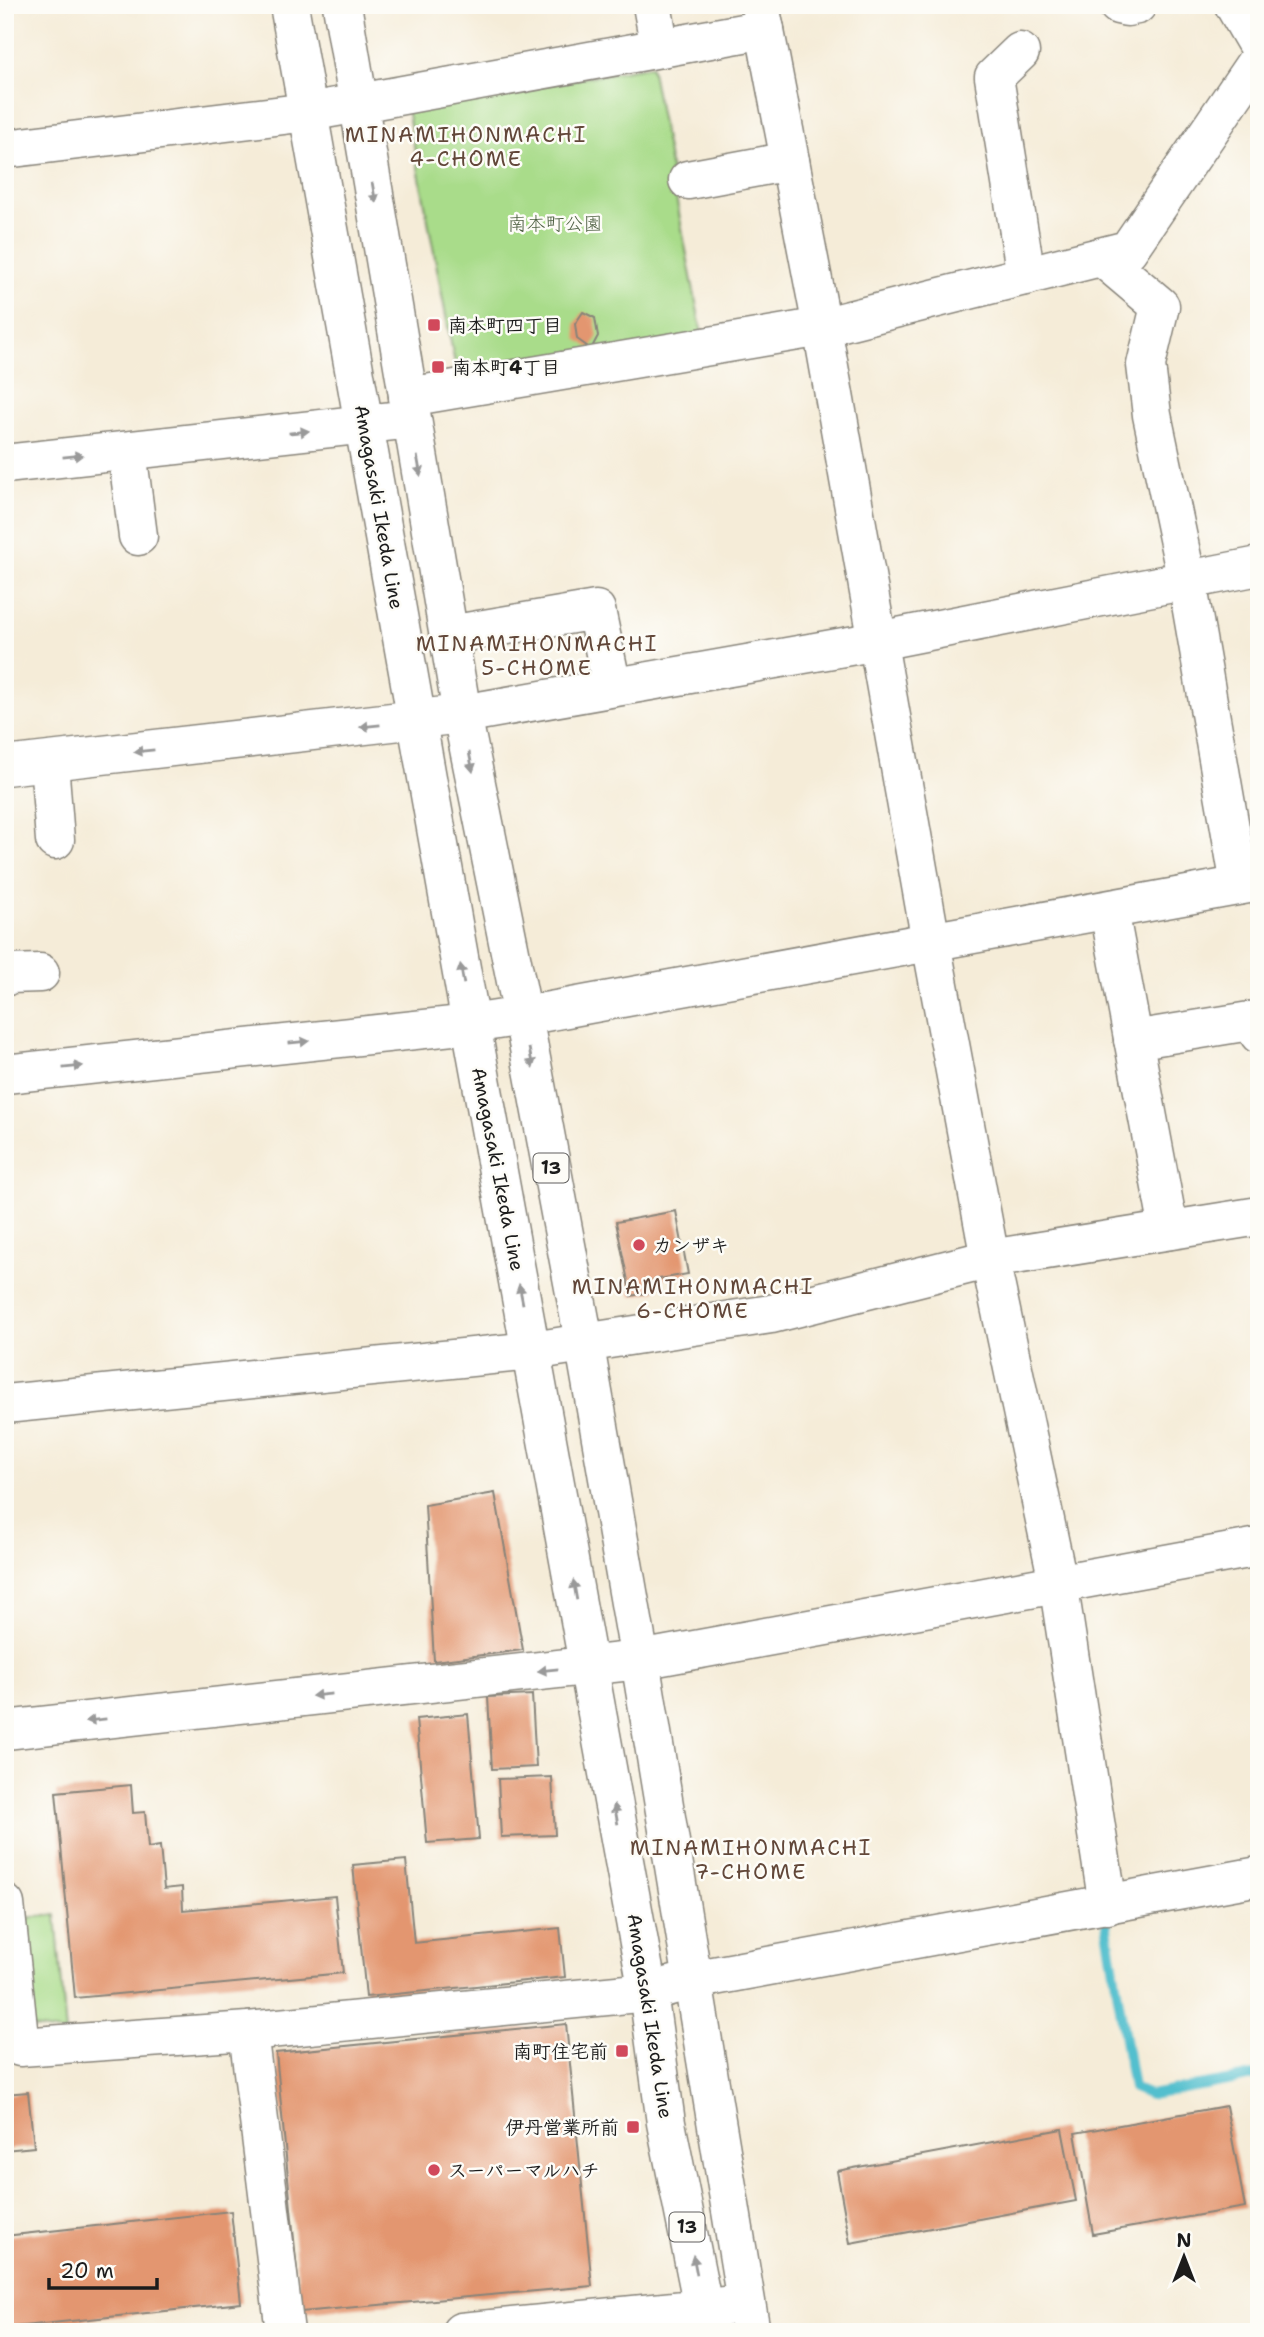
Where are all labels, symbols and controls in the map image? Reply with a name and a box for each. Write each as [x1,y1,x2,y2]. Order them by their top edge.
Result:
district label: MINAMIHONMACHI 4-CHOME [345,121,587,173]
one-way arrow [369,182,380,204]
park label: 南本町公園 [507,211,603,236]
place label: 南本町四丁目 [448,313,562,338]
marker: 南本町四丁目 [426,317,442,333]
place label: 南本町4丁目 [452,355,560,380]
marker: 南本町4丁目 [430,359,446,375]
street label: Amagasaki Ikeda Line [349,403,409,611]
one-way arrow [288,426,310,437]
one-way arrow [62,451,84,462]
one-way arrow [414,455,425,477]
district label: MINAMIHONMACHI 5-CHOME [416,630,658,682]
one-way arrow [359,720,381,731]
one-way arrow [133,746,155,757]
one-way arrow [466,751,477,773]
one-way arrow [456,963,467,985]
one-way arrow [288,1037,310,1048]
one-way arrow [525,1047,536,1069]
one-way arrow [62,1061,84,1072]
street label: Amagasaki Ikeda Line [466,1065,530,1273]
road number: 13 [534,1154,568,1182]
place label: カンザキ [653,1233,729,1258]
marker: カンザキ [631,1237,647,1253]
district label: MINAMIHONMACHI 6-CHOME [572,1273,814,1325]
one-way arrow [515,1283,526,1305]
one-way arrow [569,1579,580,1601]
one-way arrow [537,1664,559,1675]
one-way arrow [311,1689,333,1700]
one-way arrow [84,1715,106,1726]
one-way arrow [610,1803,621,1825]
district label: MINAMIHONMACHI 7-CHOME [630,1834,872,1886]
street label: Amagasaki Ikeda Line [621,1912,679,2120]
place label: 南町住宅前 [513,2039,608,2064]
marker: 南町住宅前 [614,2043,630,2059]
place label: 伊丹営業所前 [505,2115,619,2140]
marker: 伊丹営業所前 [625,2119,641,2135]
place label: スーパーマルハチ [448,2158,600,2183]
marker: スーパーマルハチ [426,2162,442,2178]
road number: 13 [670,2213,704,2242]
north arrow [1148,2222,1218,2292]
text: N [1176,2228,1192,2253]
scale bar [49,2246,158,2290]
one-way arrow [690,2254,701,2276]
text: 20 m [60,2257,114,2285]

